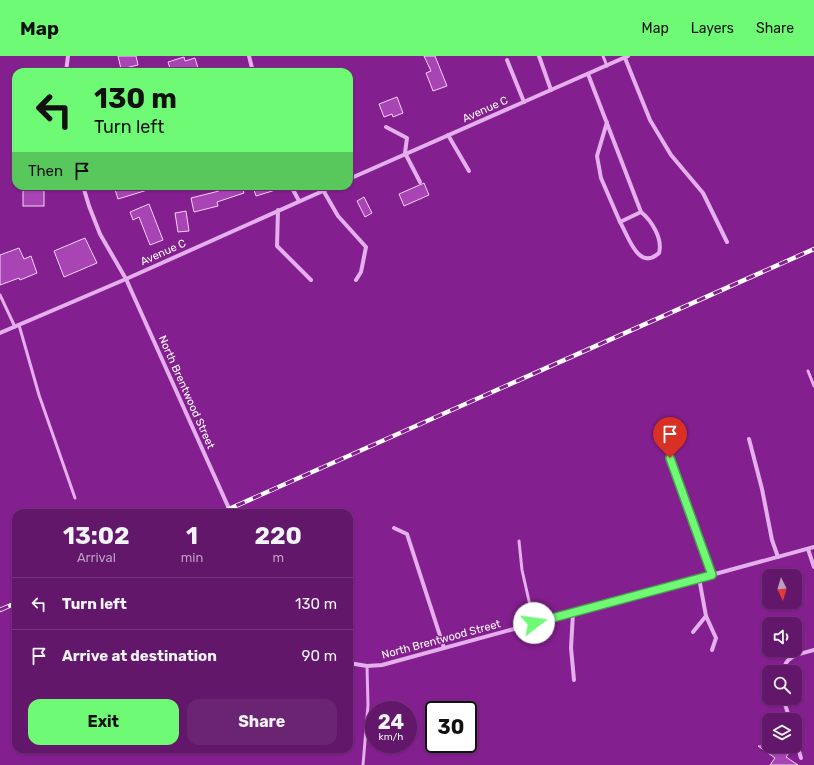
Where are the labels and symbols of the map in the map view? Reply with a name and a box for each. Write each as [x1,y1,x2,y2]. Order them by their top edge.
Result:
street label: Avenue C [460,94,510,125]
street label: Avenue C [138,237,188,268]
street label: North Brentwood Street [156,334,218,451]
pin [653,417,687,458]
north arrow [762,569,802,609]
position arrow [513,602,555,644]
street label: North Brentwood Street [380,617,503,662]
speed limit sign: 30 [425,701,477,753]

